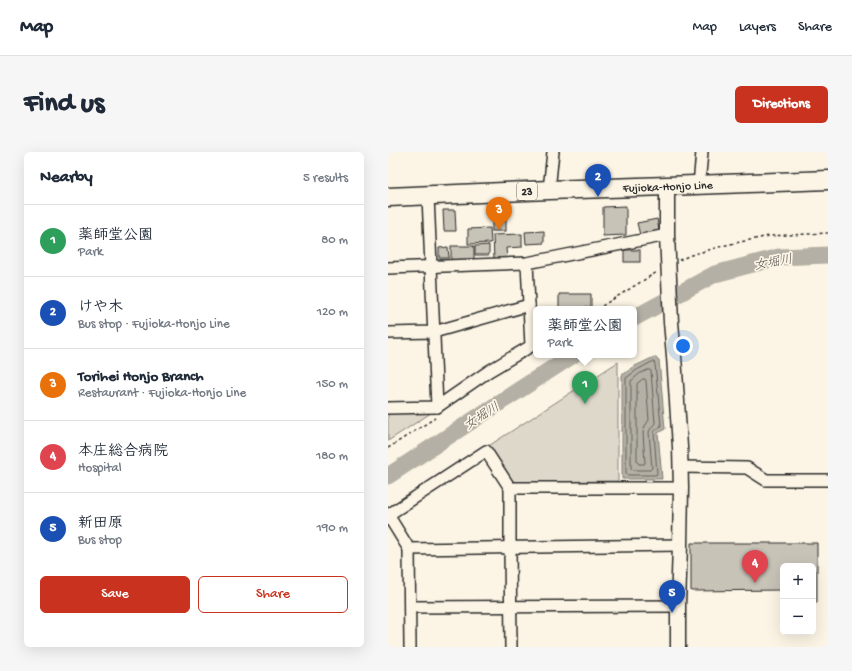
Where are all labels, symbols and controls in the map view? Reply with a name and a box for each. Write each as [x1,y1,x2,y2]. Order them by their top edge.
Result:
text: Map [20,16,53,39]
text: Map [693,19,717,36]
text: Layers [739,19,776,36]
text: Share [798,19,832,36]
button: Directions [735,86,828,123]
text: Find us [24,88,104,121]
pin: 2 [585,164,611,197]
text: Nearby [40,168,93,188]
text: 5 results [303,171,348,186]
street label: Fujioka-Honjo Line [622,179,714,197]
road number: 23 [517,182,537,200]
pin: 3 [486,197,512,230]
text: 薬師堂公園 [78,227,153,245]
text: 1 [50,233,56,248]
text: 80 m [321,233,348,248]
text: Park [78,245,103,260]
water label: 女堀川 [753,252,794,274]
text: けや木 [78,299,123,317]
text: 2 [50,305,56,320]
text: 120 m [317,305,348,320]
popup [533,306,637,358]
text: Bus stop · Fujioka-Honjo Line [78,317,230,332]
text: 薬師堂公園 [547,318,623,336]
text: Park [547,336,572,351]
your location [673,336,693,356]
text: Torihei Honjo Branch [78,368,204,386]
pin: 1 [572,371,598,404]
text: 3 [50,377,56,392]
text: 150 m [316,377,348,392]
text: Restaurant · Fujioka-Honjo Line [78,386,246,401]
water label: 女堀川 [461,399,503,434]
text: 本庄総合病院 [78,443,168,461]
text: 4 [50,449,56,464]
text: 180 m [316,449,348,464]
text: Hospital [78,461,122,476]
text: 新田原 [78,515,123,533]
text: 5 [50,521,56,536]
text: 190 m [317,521,348,536]
text: Bus stop [78,533,122,548]
pin: 4 [742,550,768,583]
map controls [780,563,816,635]
button: + [780,563,816,599]
button: Save [40,576,190,613]
button: Share [198,576,348,613]
pin: 5 [659,580,685,613]
button: − [780,599,816,635]

